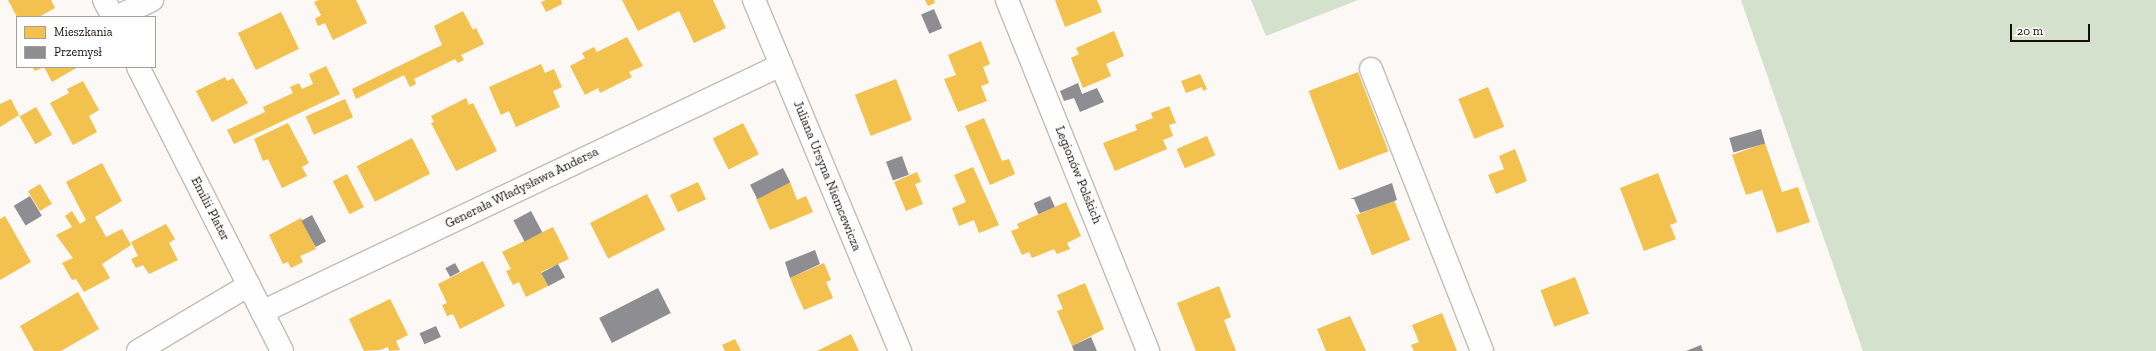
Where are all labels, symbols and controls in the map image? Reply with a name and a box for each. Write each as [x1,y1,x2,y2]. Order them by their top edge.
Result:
legend [16,16,156,68]
scale bar [2012,16,2092,42]
text: 20 m [2017,24,2043,38]
text: Mieszkania [54,25,112,39]
text: Przemysł [54,45,102,59]
street label: Juliana Ursyna Niemcewicza [790,99,864,253]
street label: Legionów Polskich [1051,124,1105,226]
street label: Generała Władysława Andersa [442,144,602,232]
street label: Emilii Plater [187,174,233,244]

